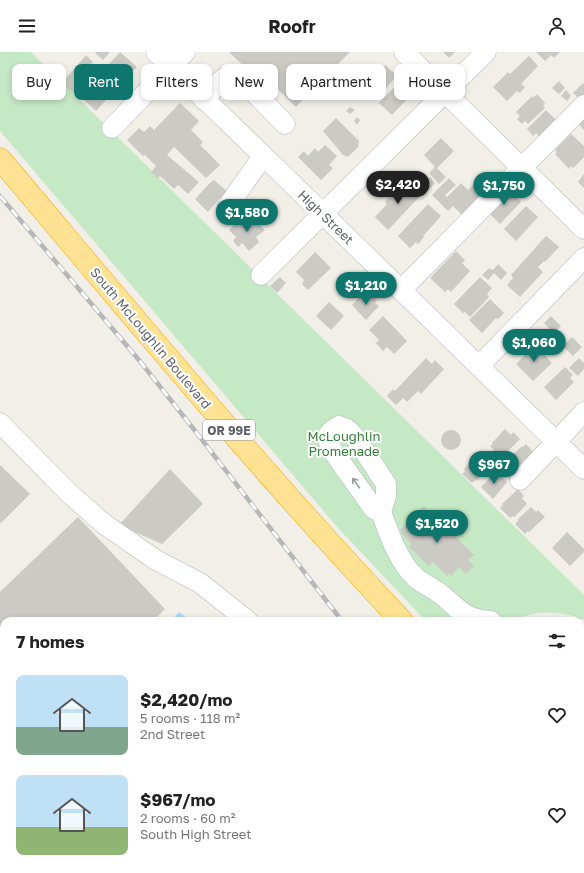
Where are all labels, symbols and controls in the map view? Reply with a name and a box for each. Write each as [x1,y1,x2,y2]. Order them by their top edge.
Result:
icon: menu [16,15,38,37]
text: Roofr [268,15,316,37]
icon: person [546,15,568,37]
chip: Buy [12,64,66,100]
chip: Rent [74,64,133,100]
chip: Filters [141,64,212,100]
chip: New [220,64,278,100]
chip: Apartment [286,64,386,100]
chip: House [394,64,465,100]
pin: $2,420 [365,171,431,205]
pin: $1,750 [471,172,537,206]
text: $2,420 [375,176,421,192]
text: $1,750 [482,177,526,193]
street label: High Street [295,187,357,247]
pin: $1,580 [214,199,280,233]
text: $1,580 [225,204,269,220]
street label: South McLoughlin Boulevard [87,264,215,412]
pin: $1,210 [333,272,399,306]
text: $1,210 [345,277,387,293]
pin: $1,060 [501,329,567,363]
text: $1,060 [512,334,556,350]
road number: OR 99E [203,420,255,440]
park label: McLoughlin Promenade [308,428,380,459]
pin: $967 [470,451,518,485]
text: $967 [478,456,510,472]
one-way arrow [352,478,360,489]
pin: $1,520 [404,510,470,544]
text: $1,520 [415,515,459,531]
icon: filters [546,630,568,652]
text: 7 homes [16,631,84,652]
text: $2,420/mo [140,689,232,710]
icon: home [48,691,96,739]
icon: heart [546,704,568,726]
text: 5 rooms · 118 m² [140,710,240,726]
text: 2nd Street [140,726,205,742]
text: $967/mo [140,789,215,810]
icon: home [48,791,96,839]
icon: heart [546,804,568,826]
text: 2 rooms · 60 m² [140,810,236,826]
text: South High Street [140,826,252,842]

